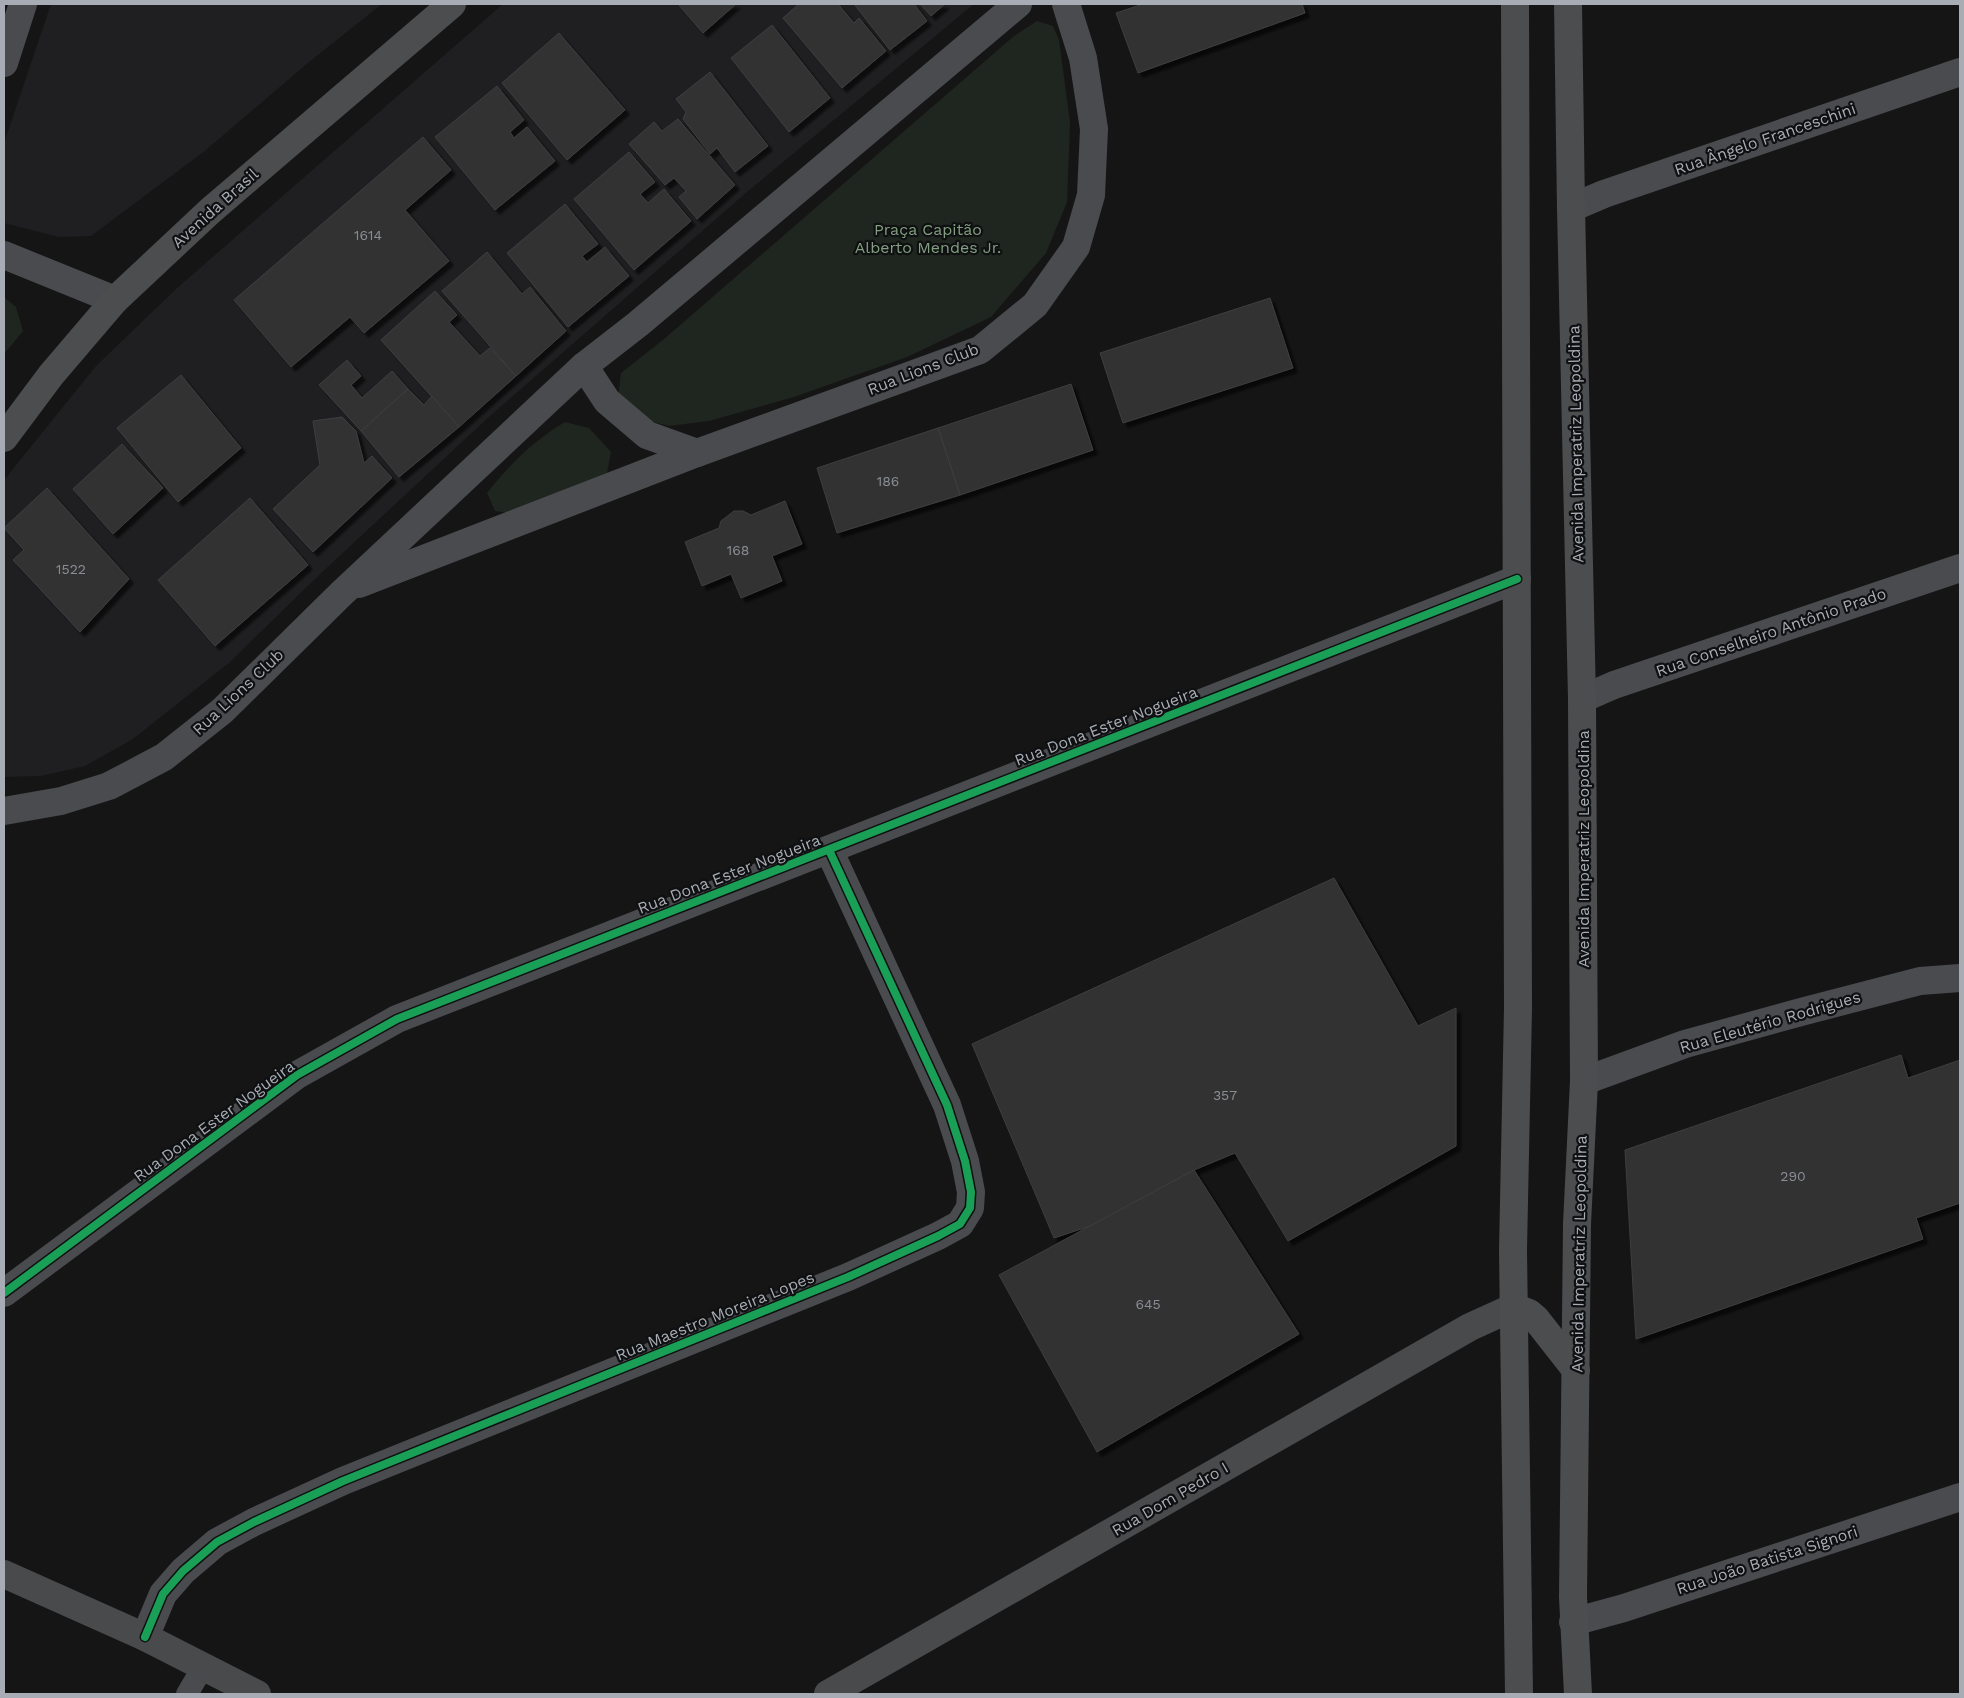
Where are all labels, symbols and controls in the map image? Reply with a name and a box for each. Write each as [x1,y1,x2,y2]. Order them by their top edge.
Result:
street label: Rua Ângelo Franceschini [1672,99,1858,179]
street label: Avenida Brasil [168,164,262,252]
park label: Praça Capitão Alberto Mendes Jr. [855,220,1001,257]
house number: 1614 [354,227,382,243]
street label: Avenida Imperatriz Leopoldina [1564,325,1588,563]
street label: Rua Lions Club [865,339,981,399]
house number: 186 [877,473,899,489]
house number: 168 [727,542,749,558]
house number: 1522 [56,561,86,577]
street label: Rua Conselheiro Antônio Prado [1653,584,1889,680]
street label: Rua Lions Club [189,645,287,739]
street label: Rua Dona Ester Nogueira [1012,682,1200,770]
street label: Avenida Imperatriz Leopoldina [1574,730,1593,968]
street label: Rua Dona Ester Nogueira [635,830,823,918]
street label: Rua Eleutério Rodrigues [1677,987,1863,1057]
street label: Rua Dona Ester Nogueira [130,1056,298,1186]
house number: 357 [1213,1087,1237,1103]
street label: Avenida Imperatriz Leopoldina [1567,1135,1591,1373]
house number: 290 [1780,1168,1806,1184]
street label: Rua Maestro Moreira Lopes [613,1267,817,1365]
house number: 645 [1135,1296,1161,1312]
street label: Rua Dom Pedro I [1108,1458,1232,1540]
street label: Rua João Batista Signori [1674,1522,1860,1598]

